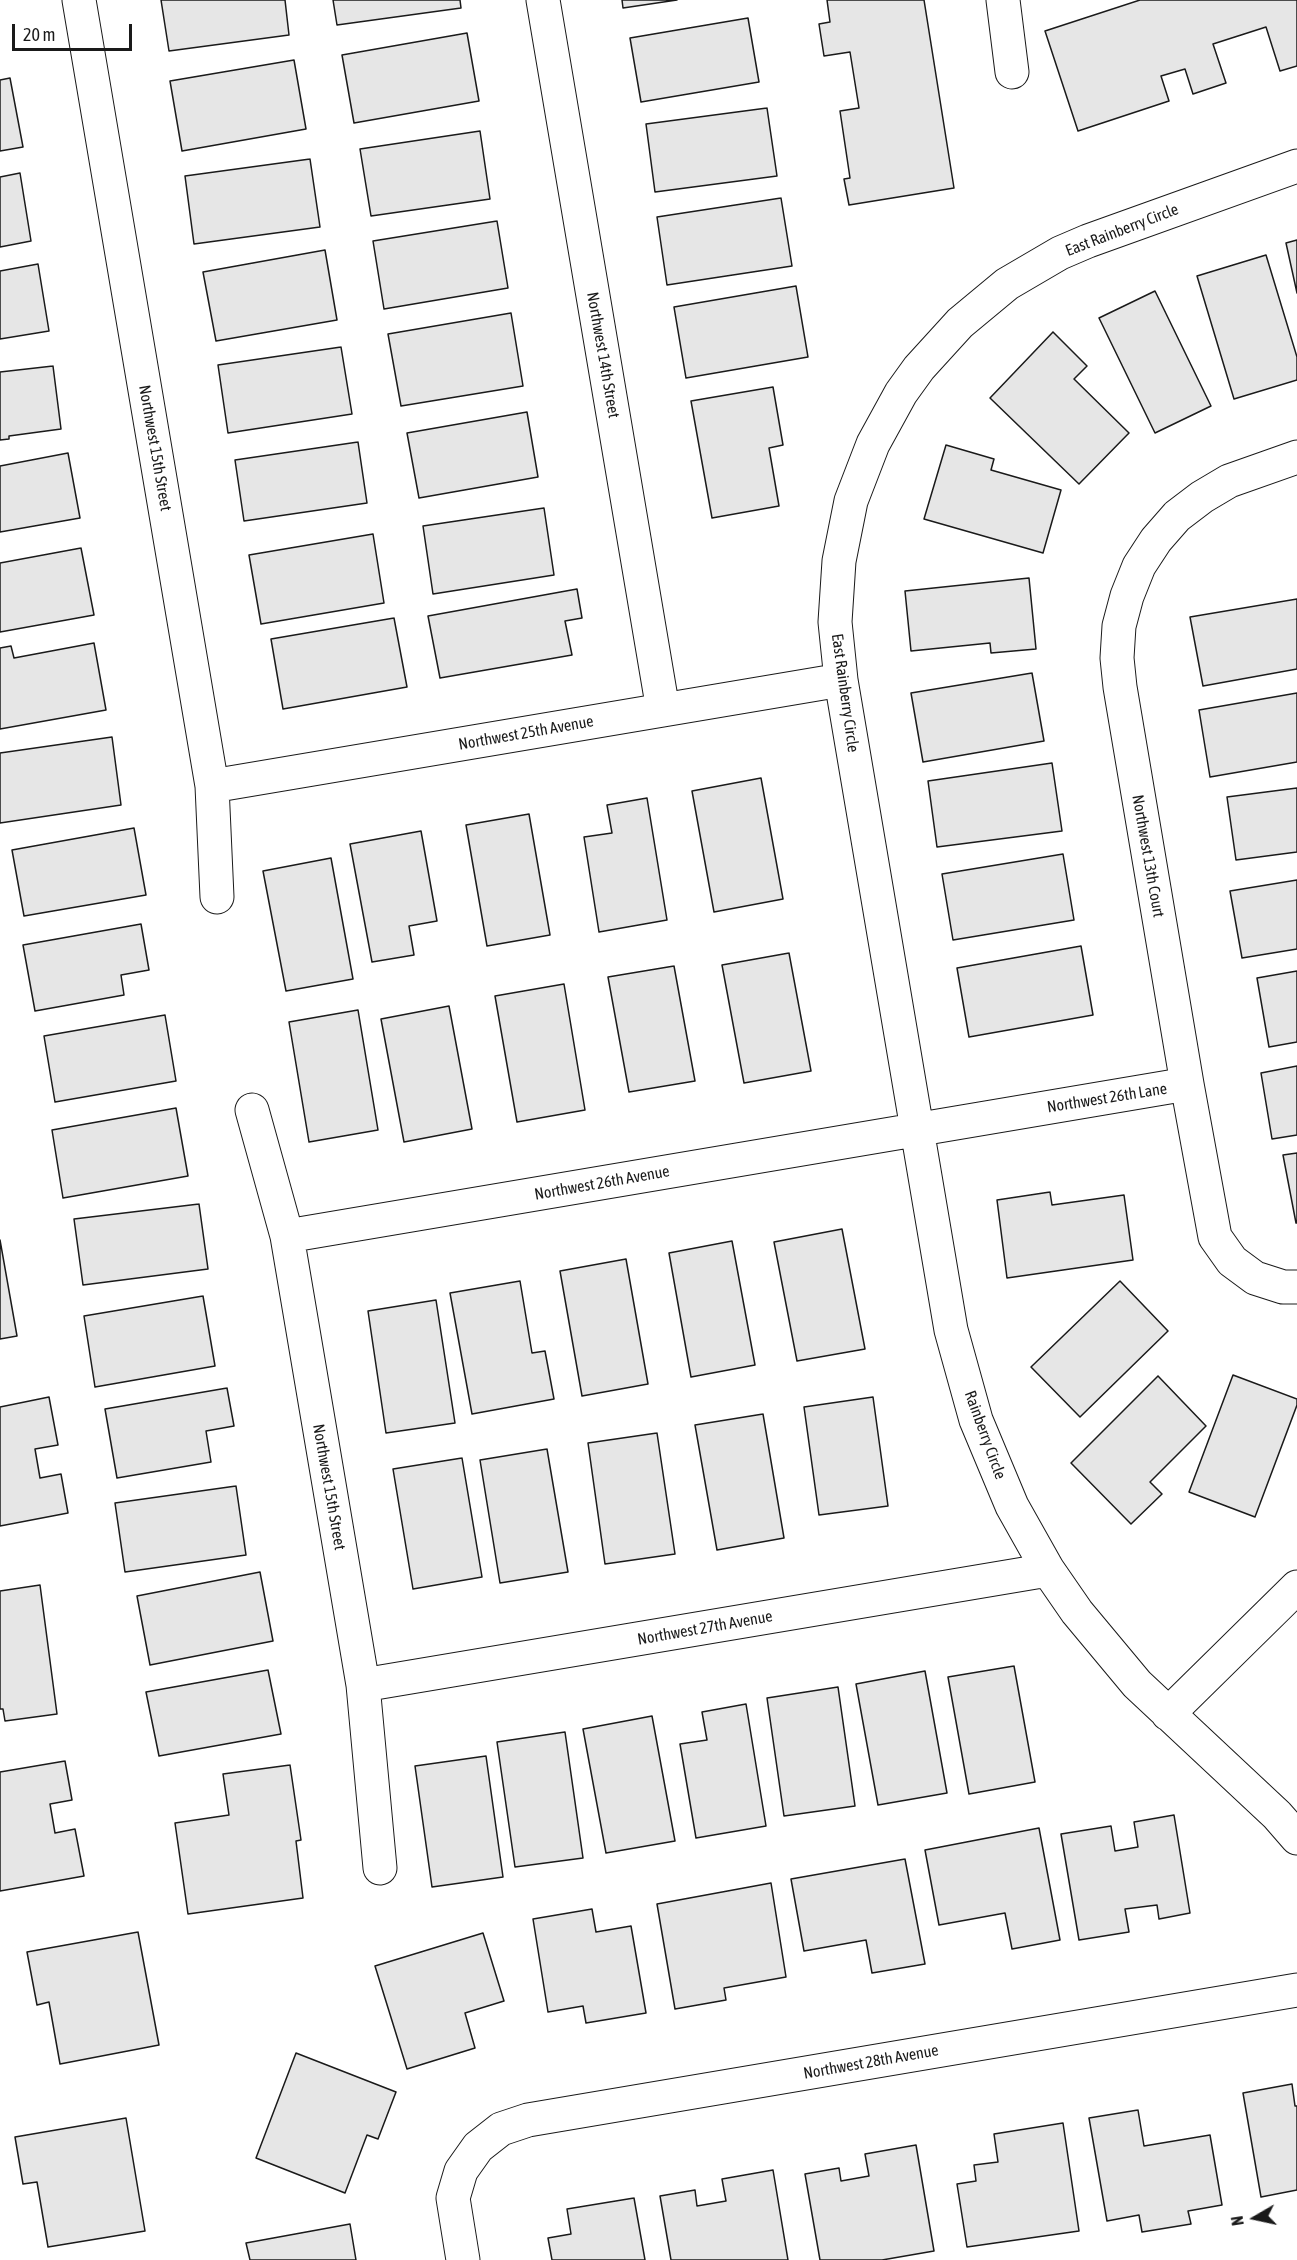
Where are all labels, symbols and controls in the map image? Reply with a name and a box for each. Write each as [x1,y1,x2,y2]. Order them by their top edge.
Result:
scale bar [15,12,135,50]
text: 20 m [23,24,55,45]
street label: East Rainberry Circle [1063,200,1181,260]
street label: Northwest 14th Street [582,290,624,420]
street label: Northwest 15th Street [134,383,176,513]
street label: East Rainberry Circle [827,632,863,754]
street label: Northwest 25th Avenue [457,712,595,754]
street label: Northwest 13th Court [1128,793,1168,919]
street label: Northwest 26th Lane [1046,1079,1168,1117]
street label: Northwest 26th Avenue [533,1162,671,1204]
street label: Rainberry Circle [960,1388,1010,1482]
street label: Northwest 15th Street [308,1422,350,1552]
street label: Northwest 27th Avenue [636,1607,774,1649]
street label: Northwest 28th Avenue [802,2041,940,2083]
north arrow [1225,2188,1285,2248]
text: N [1228,2215,1247,2227]

